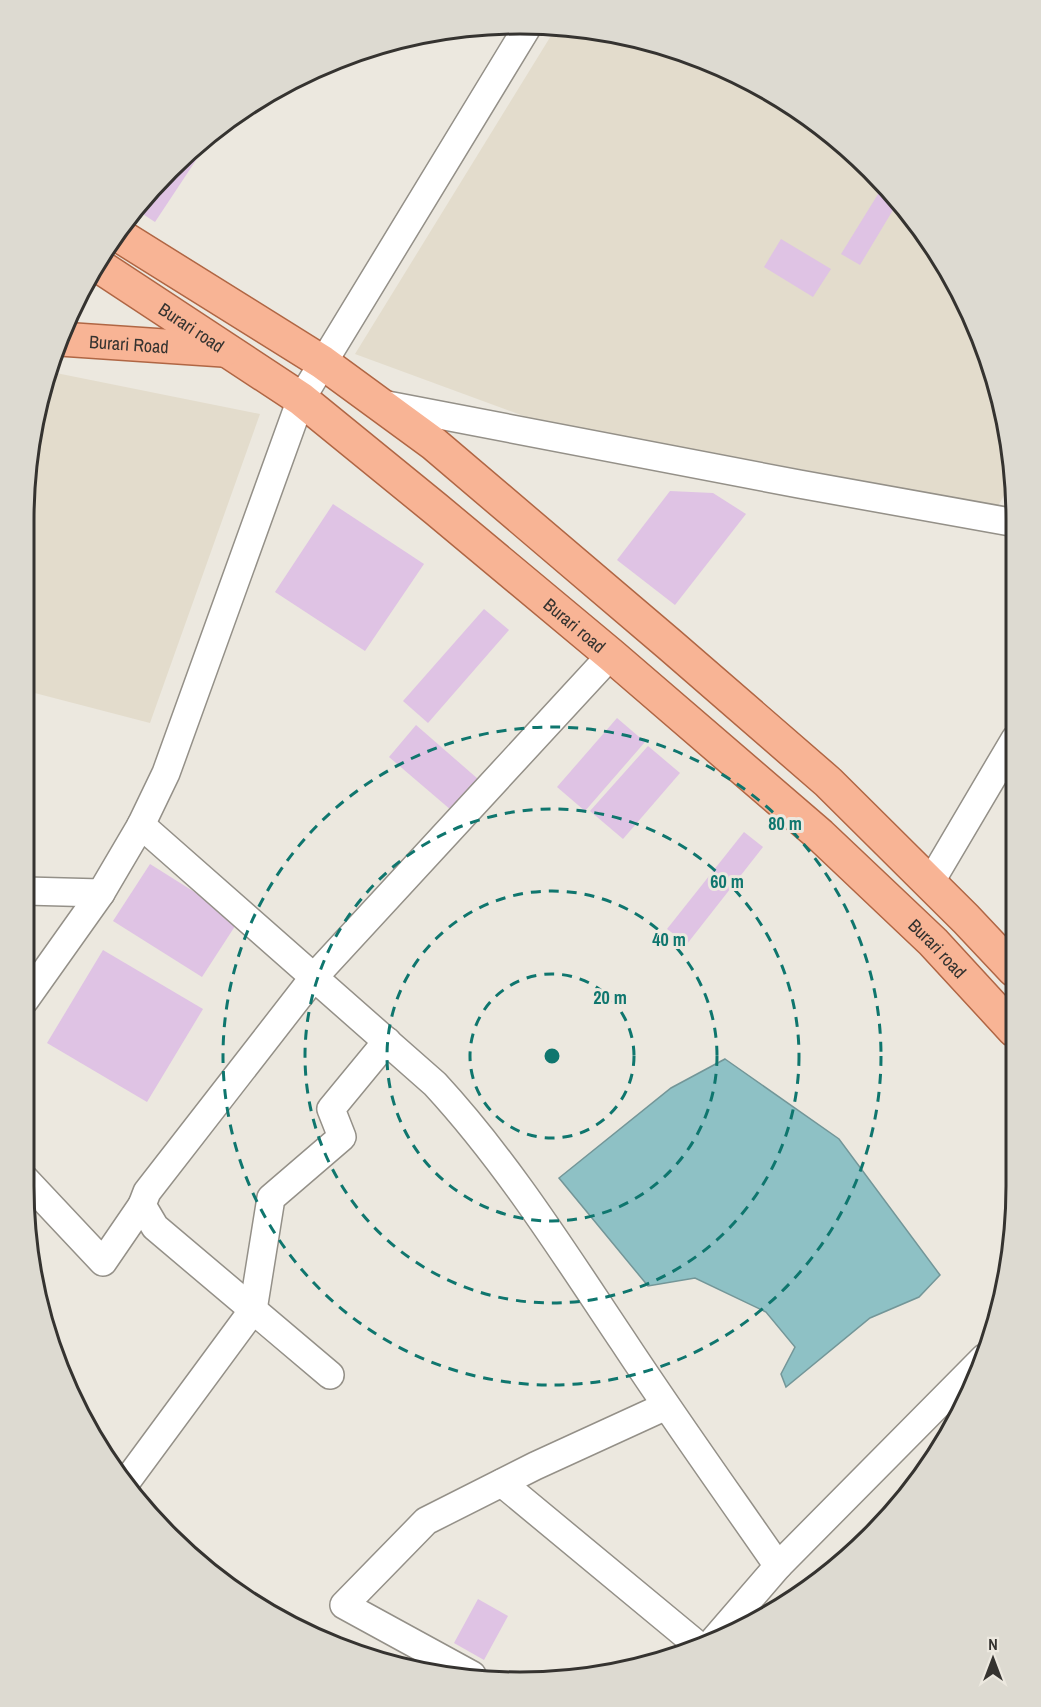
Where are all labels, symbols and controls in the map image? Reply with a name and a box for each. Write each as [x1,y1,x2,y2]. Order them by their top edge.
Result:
street label: Burari road [154,296,229,358]
street label: Burari Road [88,328,169,359]
street label: Burari road [539,592,611,658]
text: 80 m [768,811,802,836]
text: 60 m [710,869,744,894]
street label: Burari road [903,913,972,983]
text: 40 m [652,927,686,952]
text: 20 m [593,985,627,1010]
centre of rings [542,1046,562,1066]
north arrow [963,1629,1023,1689]
text: N [988,1633,998,1655]

